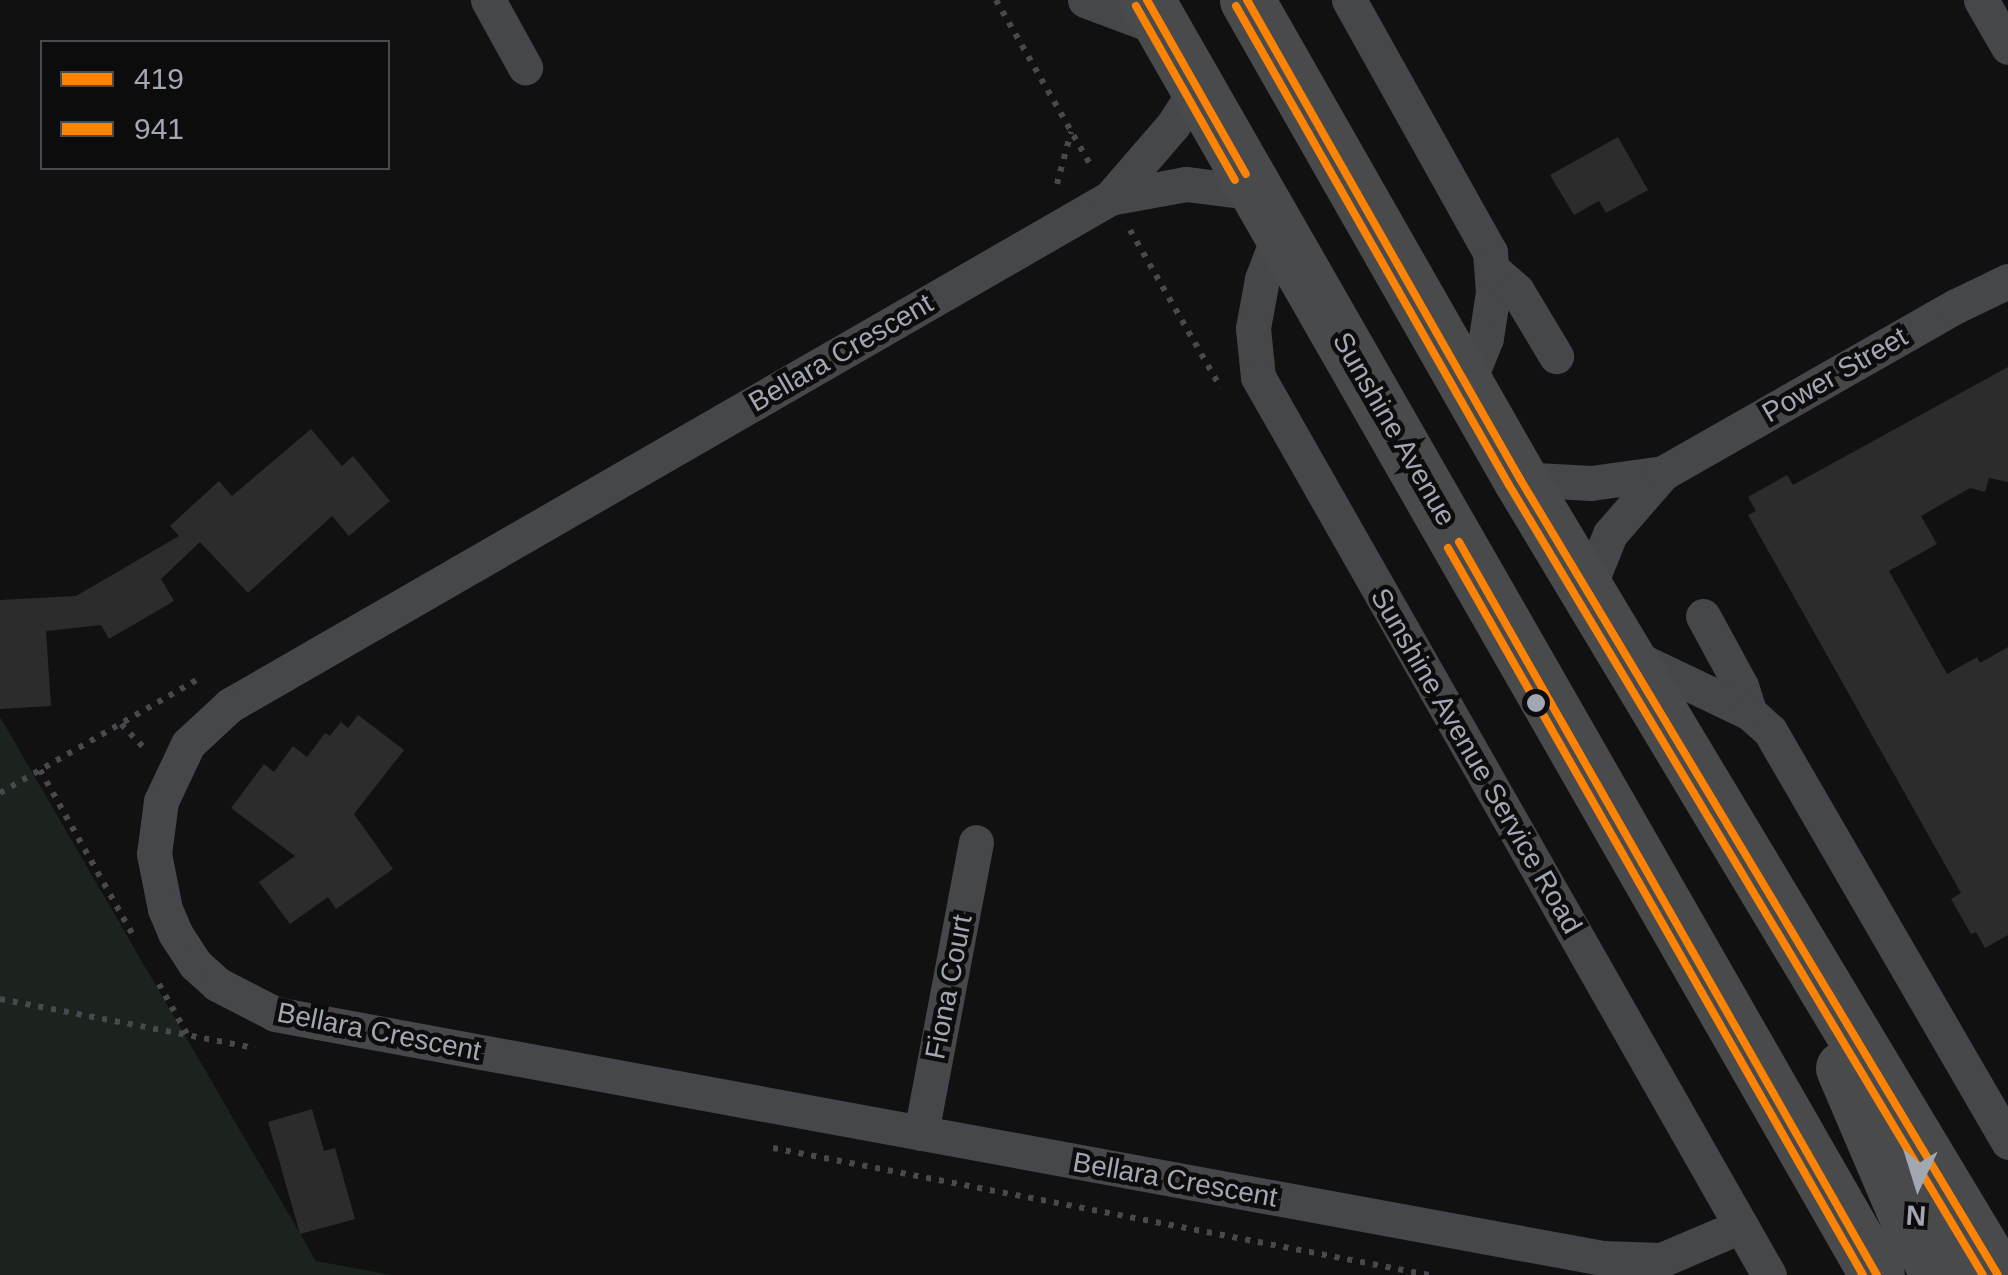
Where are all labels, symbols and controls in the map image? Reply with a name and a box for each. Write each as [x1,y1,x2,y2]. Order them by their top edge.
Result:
legend [40,40,390,170]
text: 419 [134,62,184,95]
text: 941 [134,112,184,145]
street label: Bellara Crescent [743,287,939,419]
street label: Power Street [1757,320,1913,430]
street label: Sunshine Avenue [1325,326,1463,532]
street label: Sunshine Avenue Service Road [1363,582,1589,940]
unlabelled marker [1526,693,1546,713]
street label: Fiona Court [919,912,979,1062]
street label: Bellara Crescent [274,996,484,1068]
north arrow [1868,1135,1968,1235]
street label: Bellara Crescent [1070,1145,1280,1215]
text: N [1905,1199,1927,1232]

